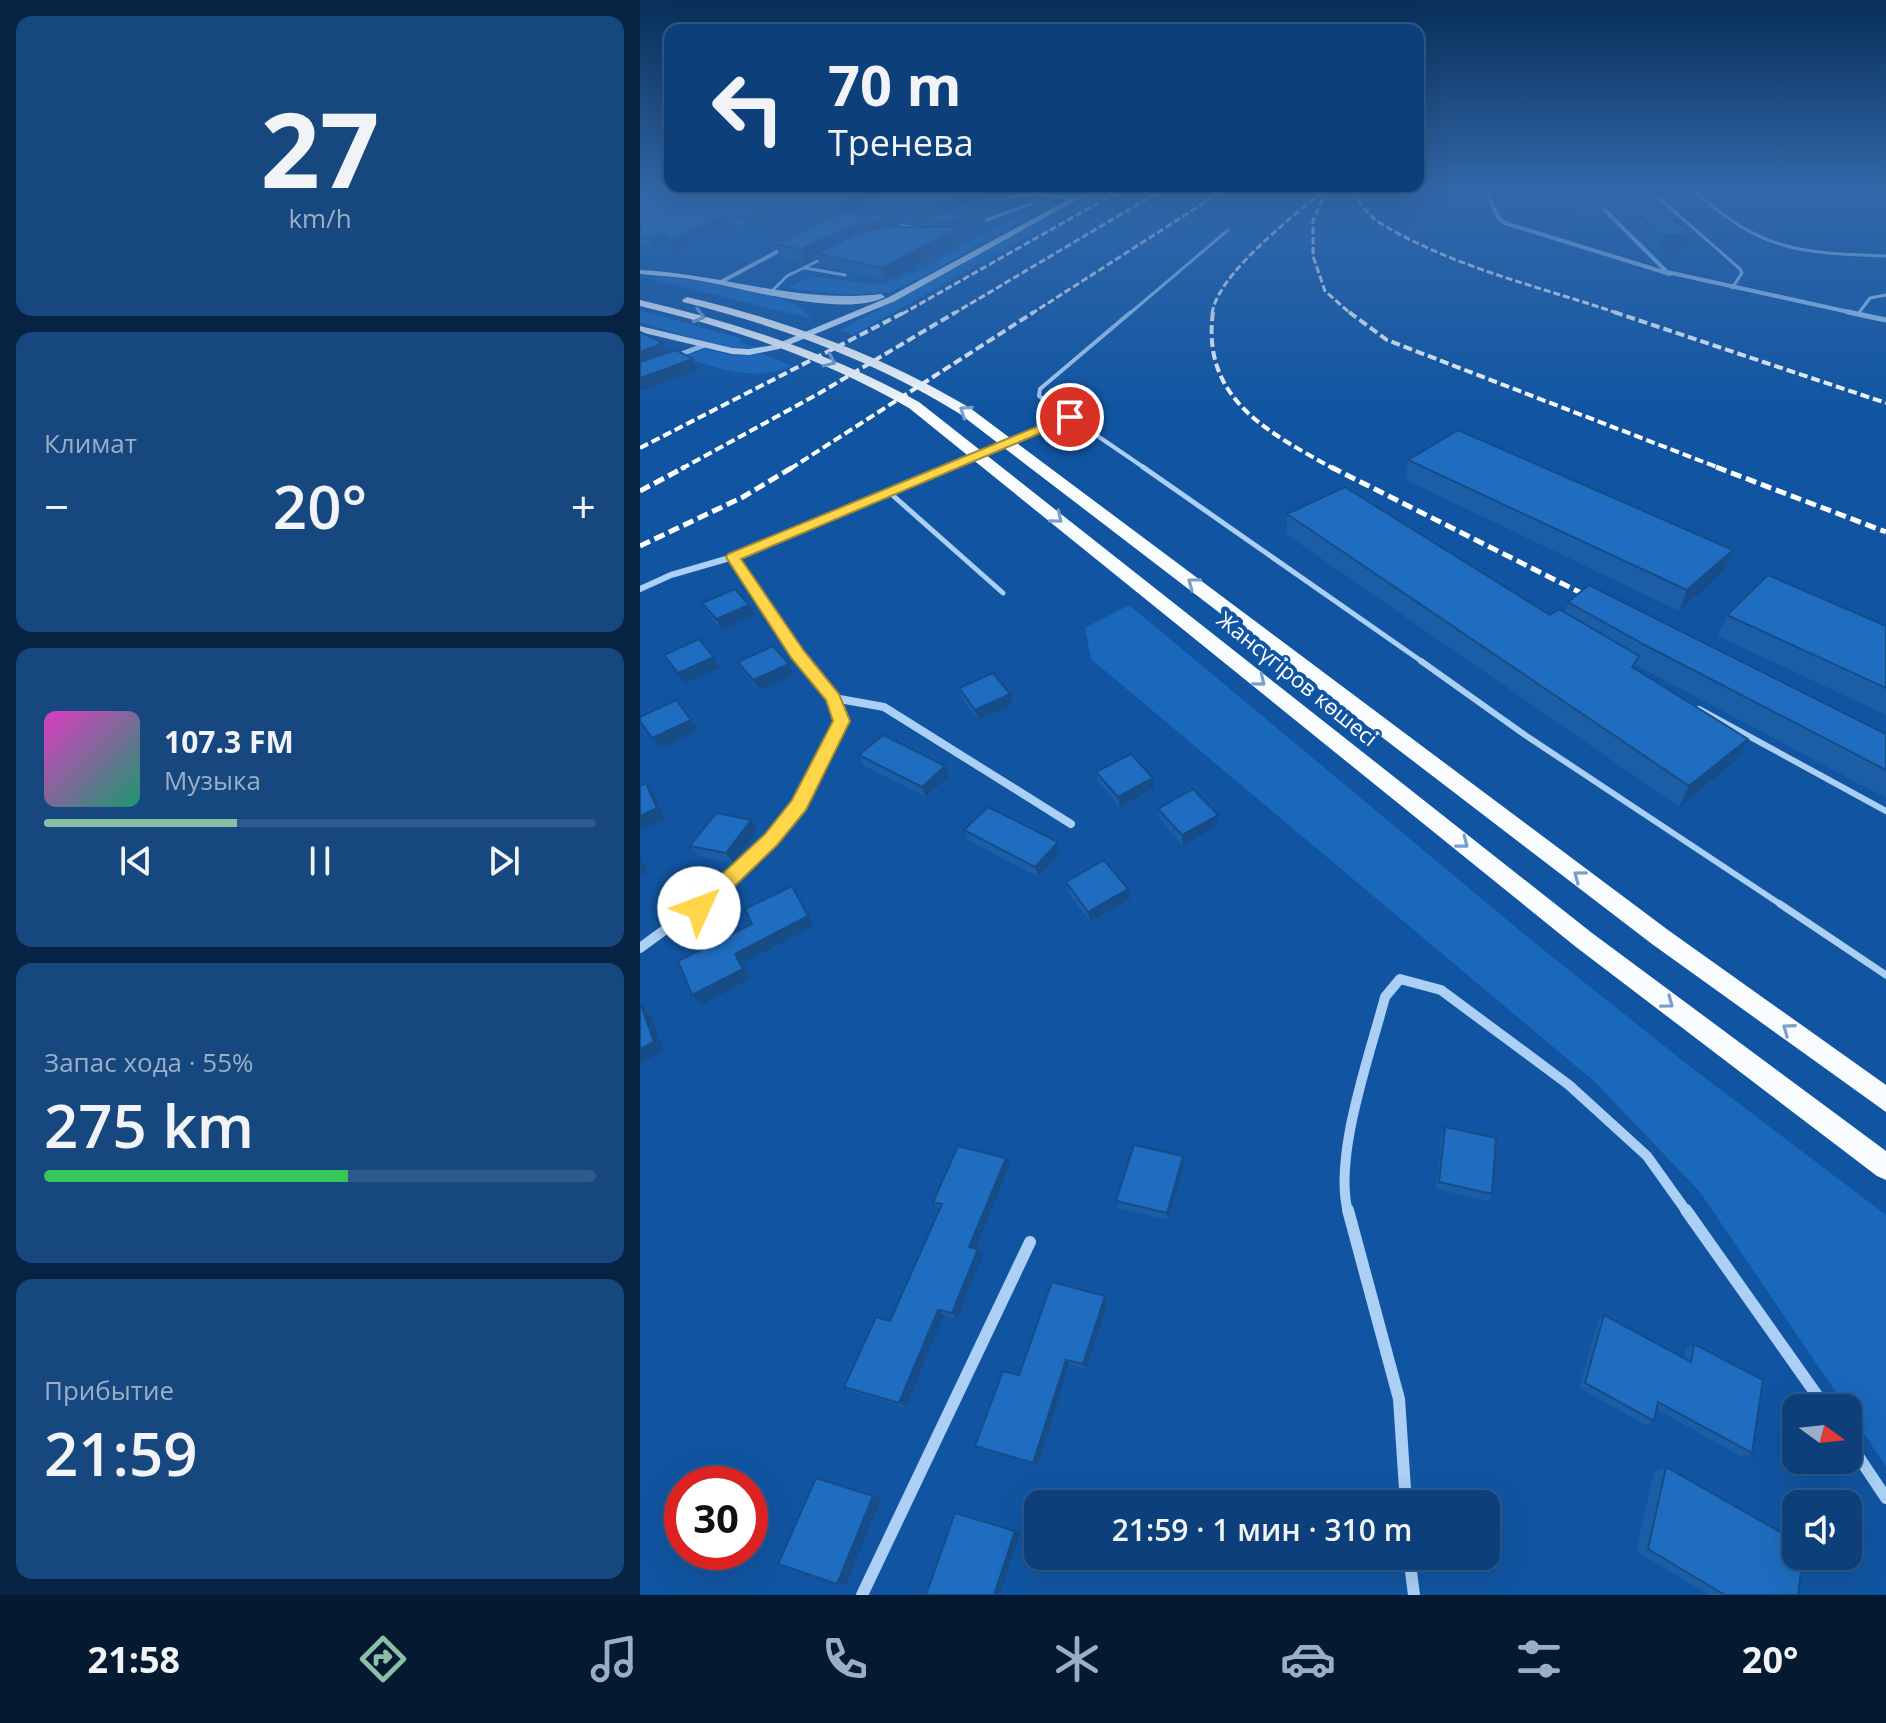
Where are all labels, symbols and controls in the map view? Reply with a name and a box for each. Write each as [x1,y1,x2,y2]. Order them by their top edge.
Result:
text: 70 m [828,46,962,122]
icon: left [696,56,800,160]
text: 27 [261,77,379,218]
text: Тренева [828,118,974,167]
text: km/h [288,200,352,236]
one-way arrow [691,307,705,324]
one-way arrow [822,351,836,367]
pin [1036,383,1104,451]
icon: arrive [1048,395,1092,439]
one-way arrow [959,406,973,421]
text: Климат [44,425,137,461]
text: 20° [273,465,367,547]
text: − [44,476,69,536]
text: + [571,476,596,536]
one-way arrow [1048,508,1063,522]
one-way arrow [1187,579,1202,593]
street label: Жансүгіров көшесі [1211,604,1385,752]
one-way arrow [1250,671,1265,685]
text: 107.3 FM [164,721,294,762]
text: Музыка [164,762,261,798]
one-way arrow [1453,834,1468,848]
icon: previous [114,839,158,883]
icon: pause [298,839,342,883]
icon: next [482,839,526,883]
position arrow [657,866,741,950]
one-way arrow [1573,871,1587,885]
one-way arrow [1659,993,1674,1007]
one-way arrow [1783,1024,1797,1039]
text: Запас хода · 55% [44,1044,254,1080]
text: 275 km [44,1084,254,1166]
text: Прибытие [44,1372,174,1408]
north arrow [1782,1394,1862,1474]
map controls [1782,1394,1862,1570]
text: 21:59 [44,1412,198,1494]
speed limit sign: 30 [664,1466,768,1570]
button: sound [1782,1490,1862,1570]
text: 21:59 · 1 мин · 310 m [1112,1509,1412,1550]
icon: directions [355,1631,411,1687]
icon: music [586,1631,642,1687]
icon: phone [817,1631,873,1687]
icon: climate [1049,1631,1105,1687]
icon: car [1280,1631,1336,1687]
icon: filters [1511,1631,1567,1687]
text: 21:58 [88,1635,180,1684]
text: 20° [1742,1635,1798,1684]

